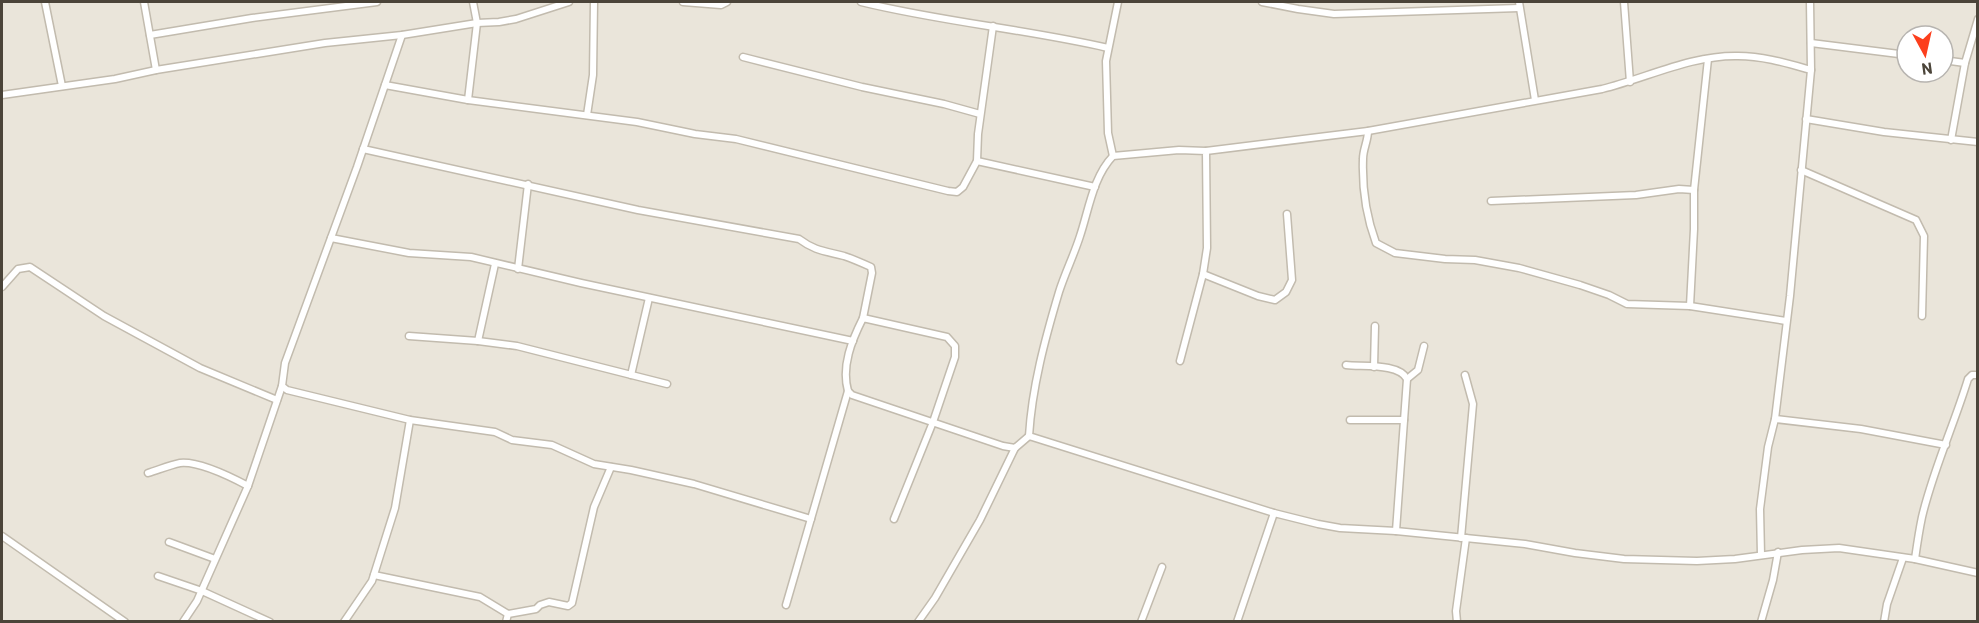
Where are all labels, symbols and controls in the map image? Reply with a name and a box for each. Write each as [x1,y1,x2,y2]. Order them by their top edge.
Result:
north arrow [1895,24,1955,84]
text: N [1921,59,1934,79]

